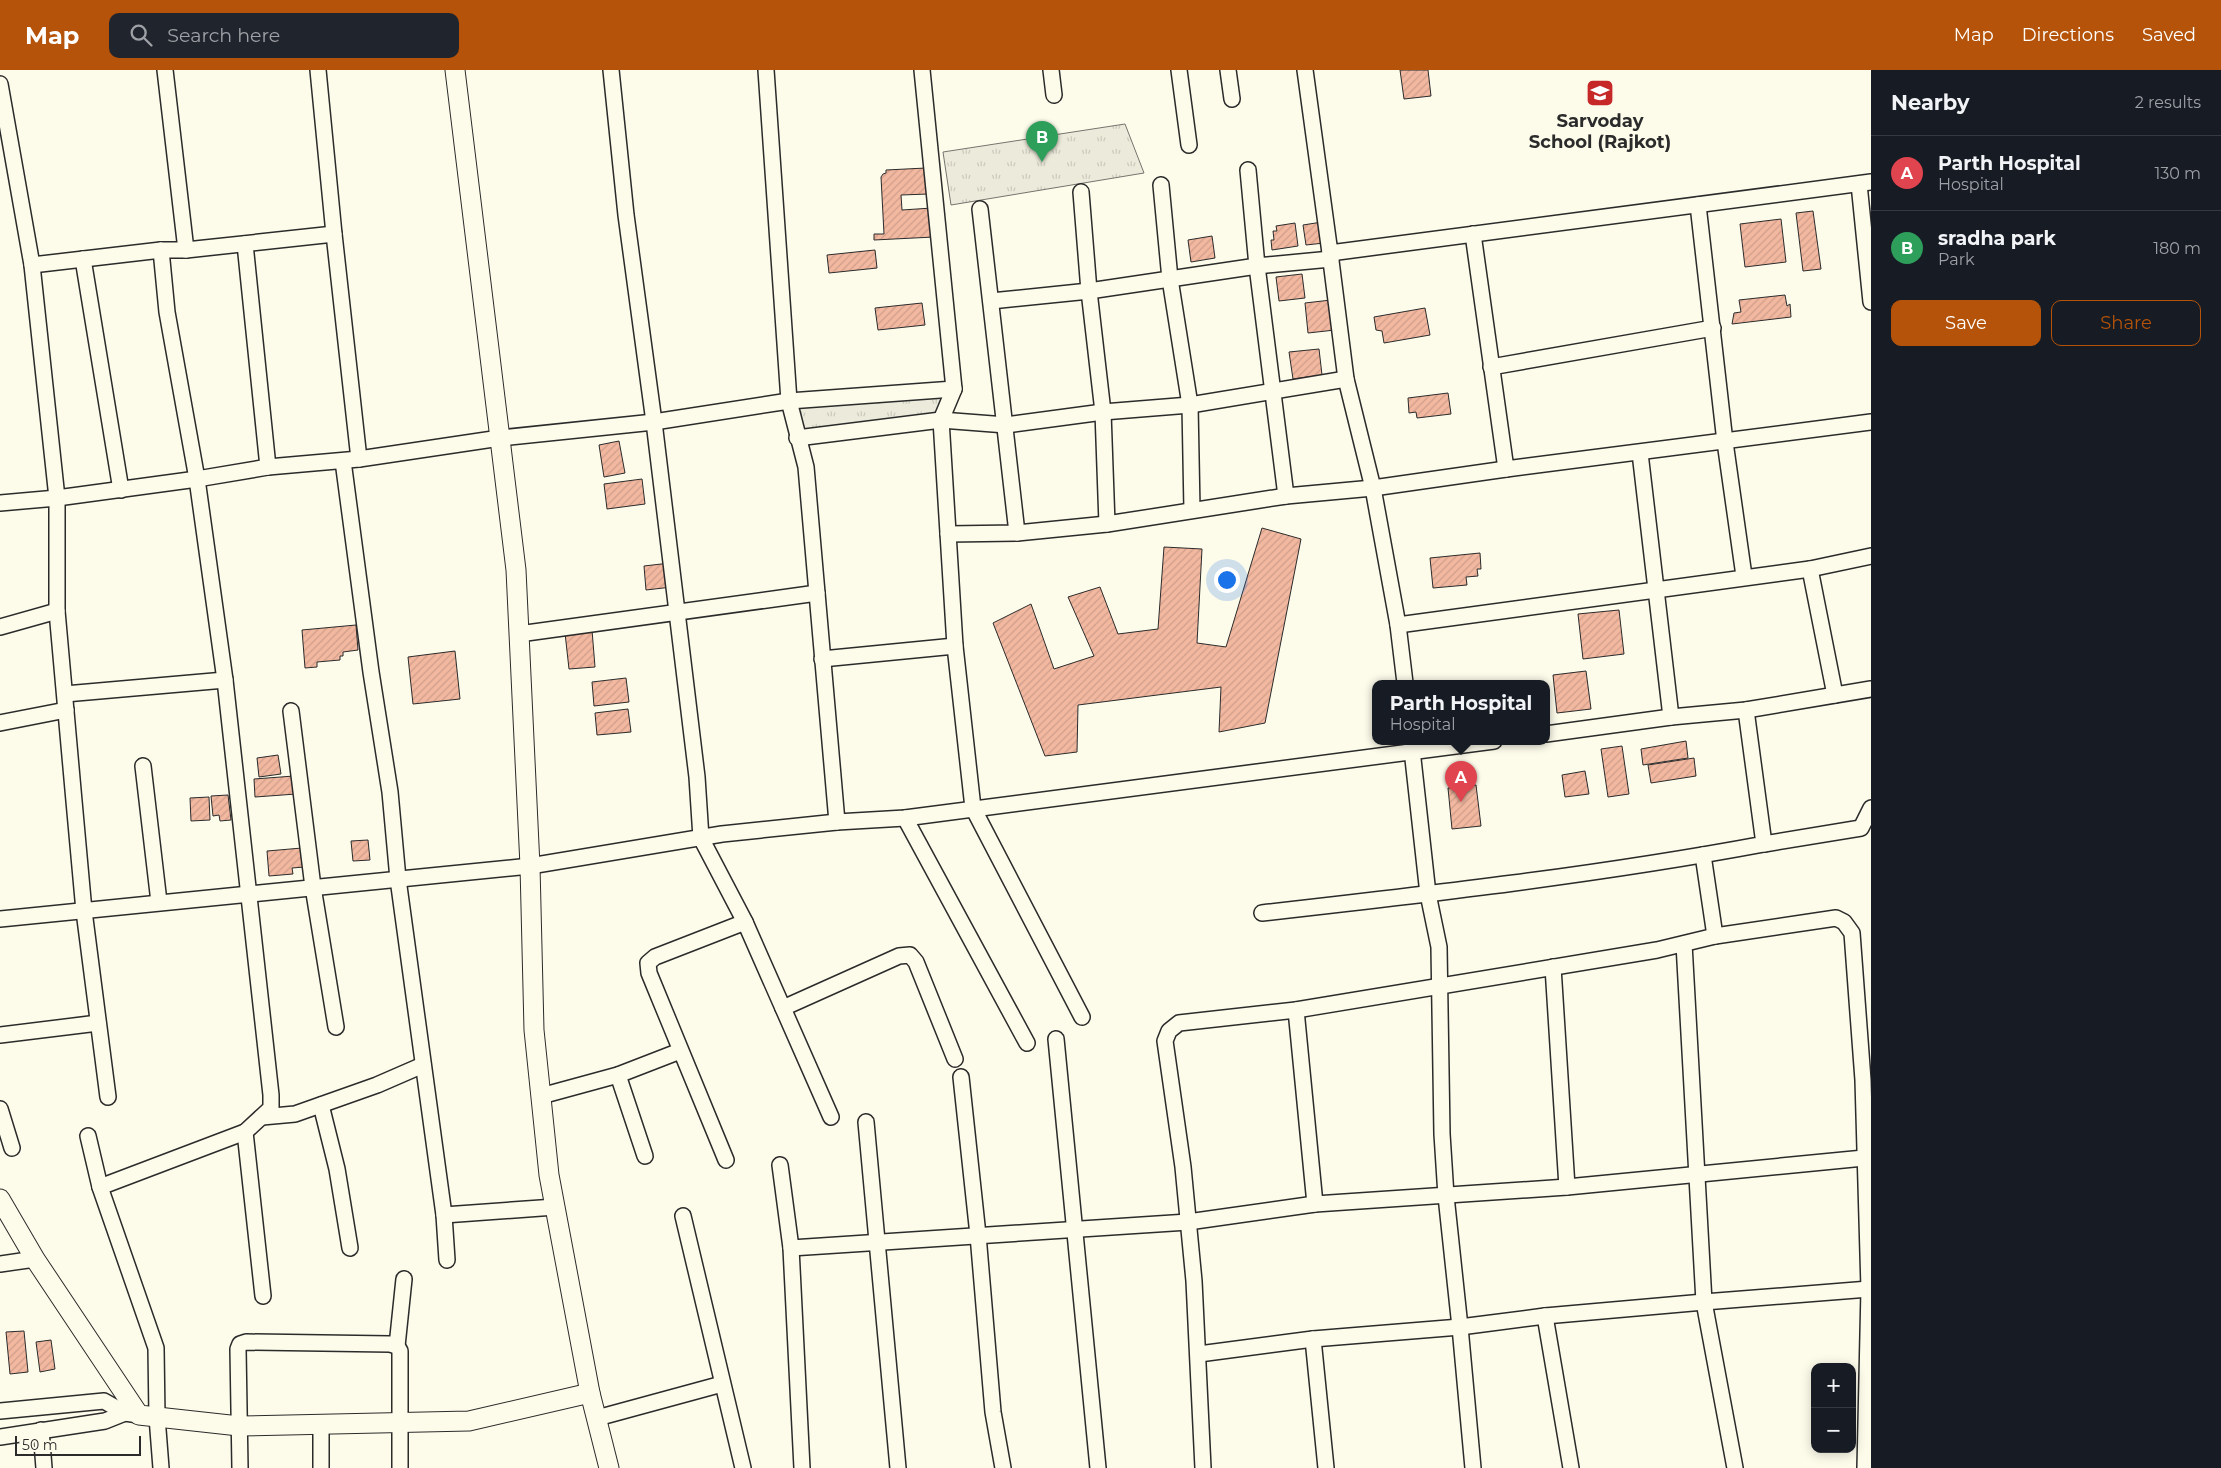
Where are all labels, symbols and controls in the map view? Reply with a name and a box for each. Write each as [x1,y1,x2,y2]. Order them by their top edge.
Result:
search box [109,13,459,58]
text: Map [25,21,79,50]
icon: search [127,21,155,49]
text: Search here [167,24,280,47]
text: Map [1954,24,1994,46]
text: Directions [2022,24,2114,46]
text: Saved [2142,24,2196,46]
school or university icon: Sarvoday School (Rajkot) [1585,78,1615,108]
text: Nearby [1891,90,1970,115]
text: 2 results [2135,93,2201,112]
place label: Sarvoday School (Rajkot) [1529,110,1671,153]
pin: B [1026,121,1058,162]
text: Parth Hospital [1938,152,2081,175]
text: A [1901,164,1913,183]
text: 130 m [2154,164,2201,183]
text: Hospital [1938,175,2004,194]
text: sradha park [1938,227,2056,250]
text: B [1901,239,1913,258]
text: 180 m [2153,239,2201,258]
text: Park [1938,250,1975,269]
button: Save [1891,300,2041,346]
button: Share [2051,300,2201,346]
your location [1214,567,1240,593]
popup [1372,680,1550,745]
text: Parth Hospital [1390,692,1532,715]
text: Hospital [1390,715,1455,734]
pin: A [1445,761,1477,802]
map controls [1811,1363,1856,1453]
button: + [1811,1363,1856,1408]
button: − [1811,1408,1856,1453]
scale bar [15,1433,141,1456]
text: 50 m [22,1436,58,1454]

